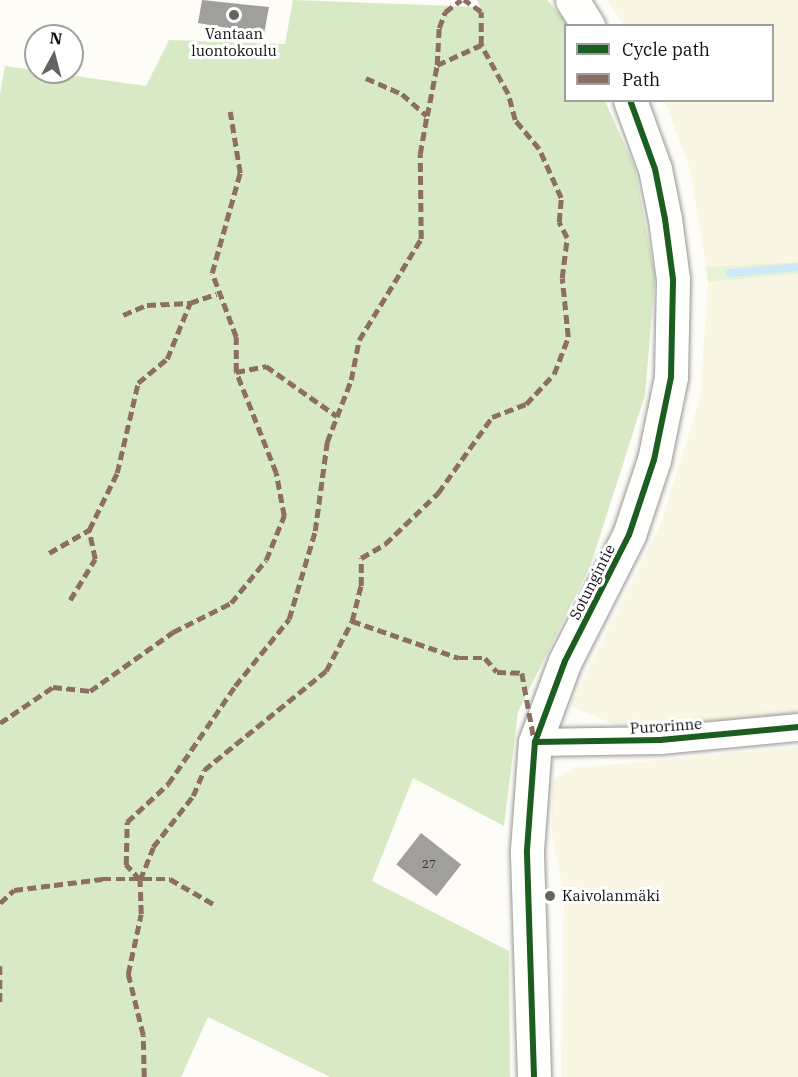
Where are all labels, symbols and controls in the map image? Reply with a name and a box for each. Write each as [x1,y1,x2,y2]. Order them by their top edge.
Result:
marker: Vantaan luontokoulu [227,8,241,22]
north arrow [24,24,84,84]
place label: Vantaan luontokoulu [191,24,277,59]
legend [564,24,774,102]
text: N [48,27,63,49]
text: Cycle path [622,38,710,61]
text: Path [622,68,660,91]
street label: Sotungintie [565,541,619,623]
street label: Purorinne [629,714,703,738]
house number: 27 [422,857,436,871]
place label: Kaivolanmäki [562,887,660,905]
marker: Kaivolanmäki [543,889,557,903]

